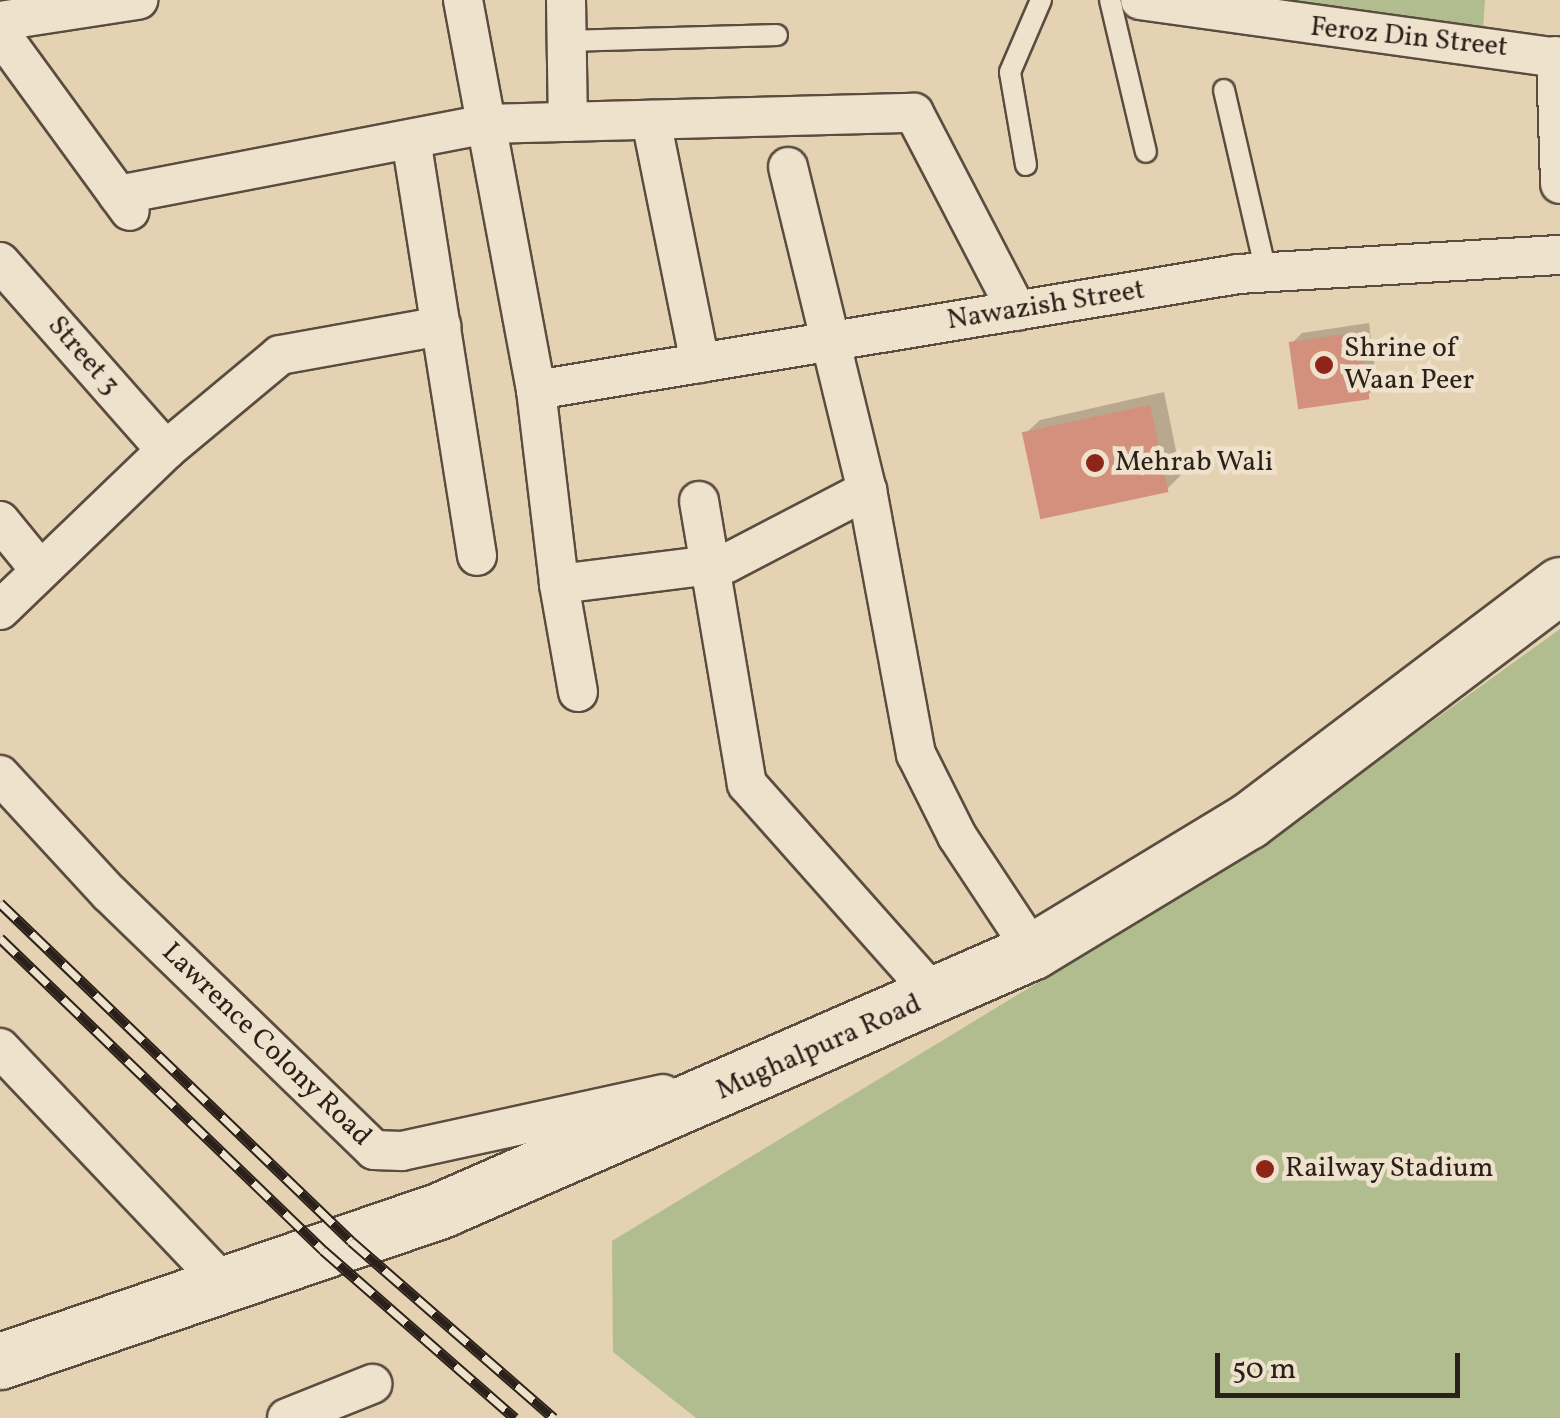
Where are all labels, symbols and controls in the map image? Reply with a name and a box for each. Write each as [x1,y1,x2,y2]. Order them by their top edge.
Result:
street label: Feroz Din Street [1309,11,1509,65]
street label: Nawazish Street [945,274,1147,338]
street label: Street 3 [40,310,126,402]
place label: Shrine of Waan Peer [1344,332,1474,398]
marker: Shrine of Waan Peer [1313,354,1335,376]
place label: Mehrab Wali [1115,446,1274,480]
marker: Mehrab Wali [1084,452,1106,474]
street label: Lawrence Colony Road [154,936,378,1154]
street label: Mughalpura Road [711,988,927,1108]
place label: Railway Stadium [1285,1152,1494,1186]
marker: Railway Stadium [1254,1158,1276,1180]
scale bar [1220,1333,1465,1395]
text: 50 m [1232,1349,1296,1391]

